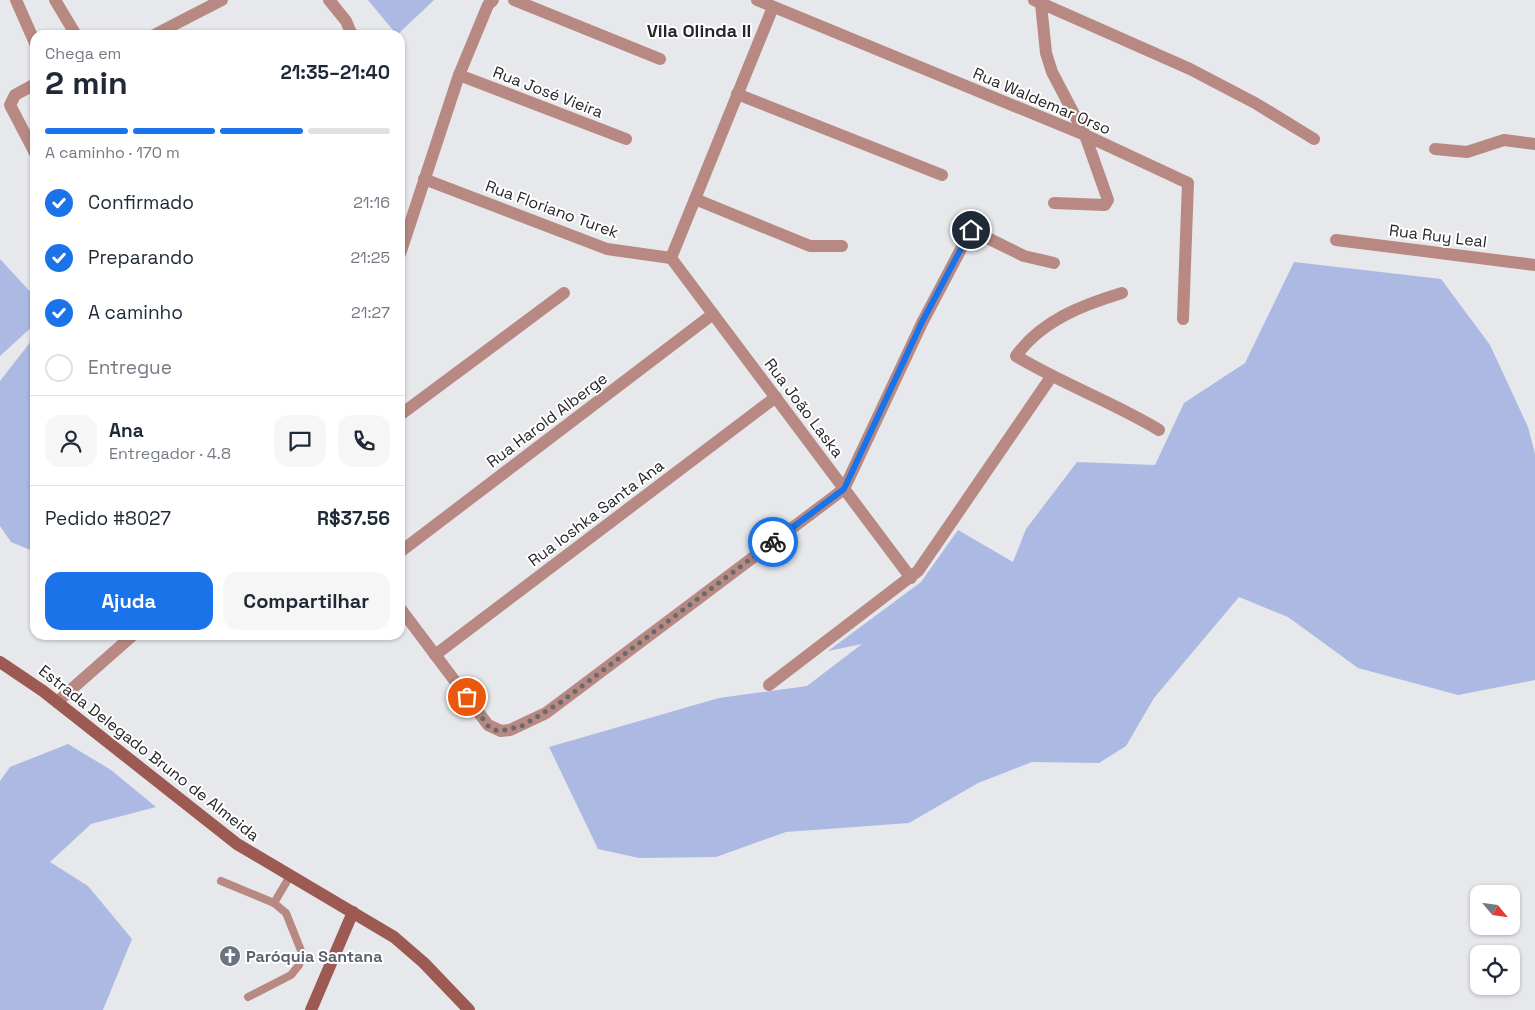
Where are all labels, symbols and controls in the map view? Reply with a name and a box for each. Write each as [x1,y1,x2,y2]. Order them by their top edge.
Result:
district label: Vila Olinda II [647,19,751,42]
text: Chega em [45,43,121,64]
text: 21:35–21:40 [280,60,390,85]
street label: Rua José Vieira [490,61,606,123]
street label: Rua Waldemar Orso [970,62,1114,140]
text: 2 min [45,63,128,103]
text: A caminho · 170 m [45,142,180,163]
street label: Rua Floriano Turek [483,175,622,243]
icon: check [45,189,73,217]
text: Confirmado [88,190,194,215]
text: 21:16 [353,192,390,213]
pin [950,209,992,251]
icon: home [957,216,985,244]
street label: Rua Ruy Leal [1388,220,1488,252]
icon: check [45,244,73,272]
text: Preparando [88,245,194,270]
text: 21:25 [350,247,390,268]
icon: check [45,299,73,327]
text: A caminho [88,300,183,325]
text: 21:27 [351,302,390,323]
street label: Rua João Laska [760,354,848,462]
text: Entregue [88,355,172,380]
street label: Rua Harold Alberge [482,368,612,472]
button: person [45,415,97,467]
button: chat [274,415,326,467]
button: phone [338,415,390,467]
text: Ana [109,418,144,443]
text: Entregador · 4.8 [109,443,231,464]
street label: Rua Ioshka Santa Ana [524,455,668,571]
text: Pedido #8027 [45,506,171,531]
text: R$37.56 [317,506,390,531]
courier [748,517,798,567]
icon: bike [759,528,787,556]
button: Ajuda [45,572,213,630]
button: Compartilhar [223,572,390,630]
street label: Estrada Delegado Bruno de Almeida [34,660,264,846]
pin [446,676,488,718]
icon: bag [453,683,481,711]
north arrow [1470,885,1520,935]
map controls [1470,885,1520,995]
church icon: Paróquia Santana [218,944,242,968]
button: locate [1470,945,1520,995]
place label: Paróquia Santana [246,946,382,967]

